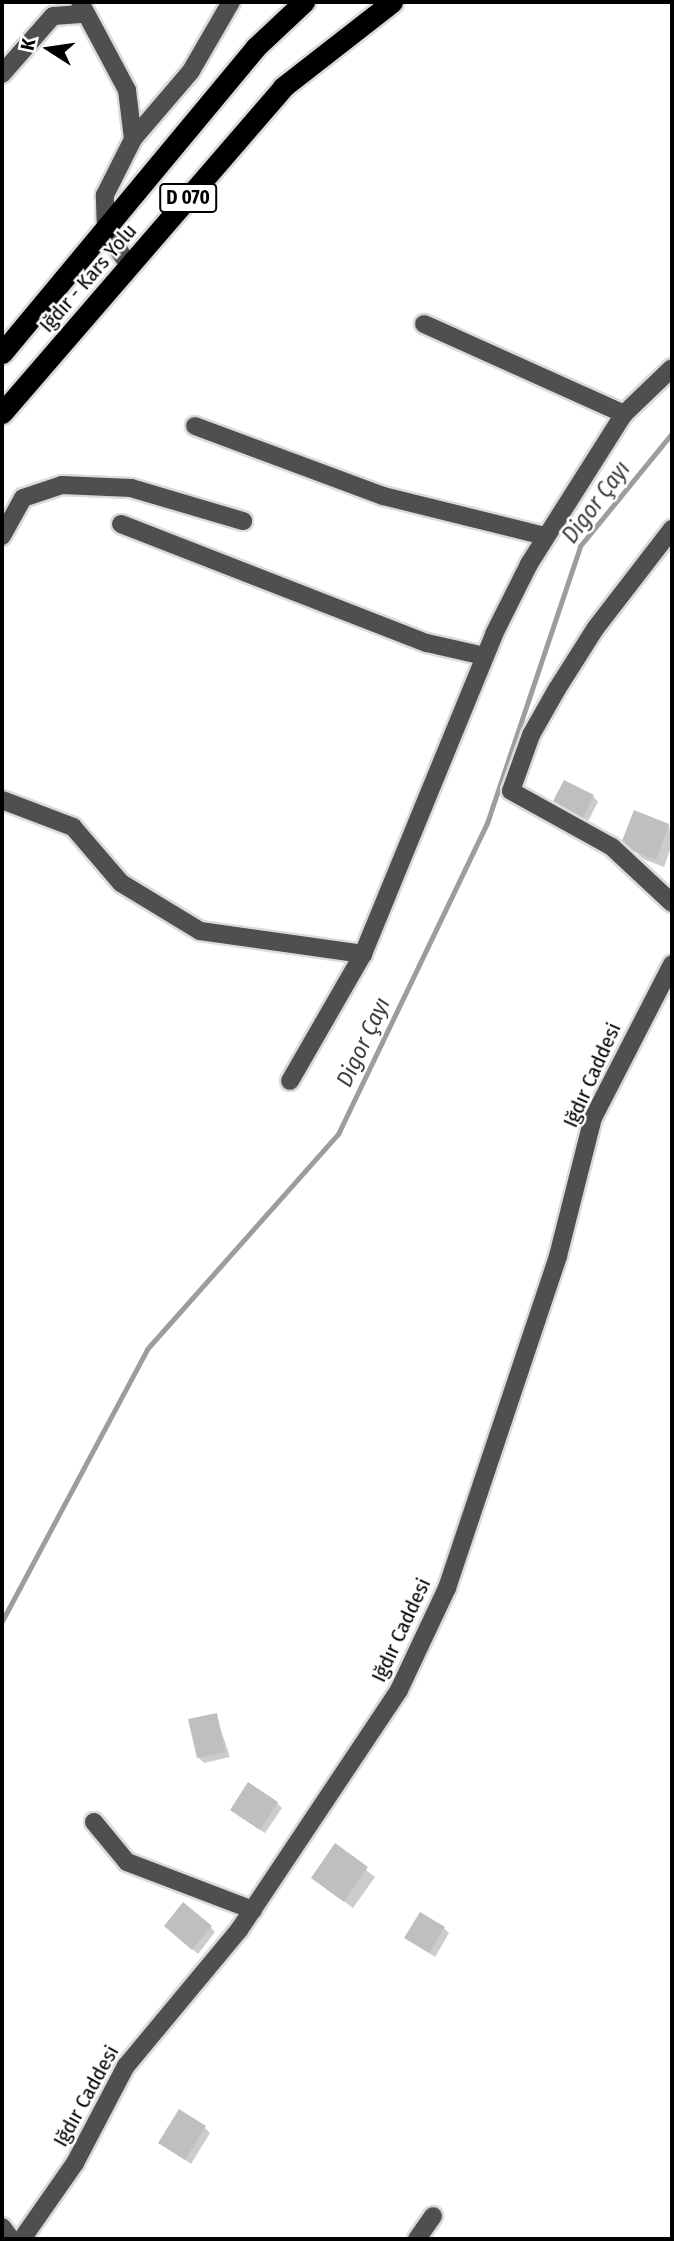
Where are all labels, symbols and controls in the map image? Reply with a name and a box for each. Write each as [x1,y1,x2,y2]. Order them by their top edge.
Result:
north arrow [14,14,84,84]
text: K [16,37,40,52]
road number: D 070 [158,182,218,214]
street label: Iğdır - Kars Yolu [34,219,142,337]
water label: Digor Çayı [556,456,636,548]
water label: Digor Çayı [330,993,396,1091]
street label: Iğdır Caddesi [558,1019,626,1131]
street label: Iğdır Caddesi [366,1574,436,1686]
street label: Iğdır Caddesi [48,2041,124,2151]

